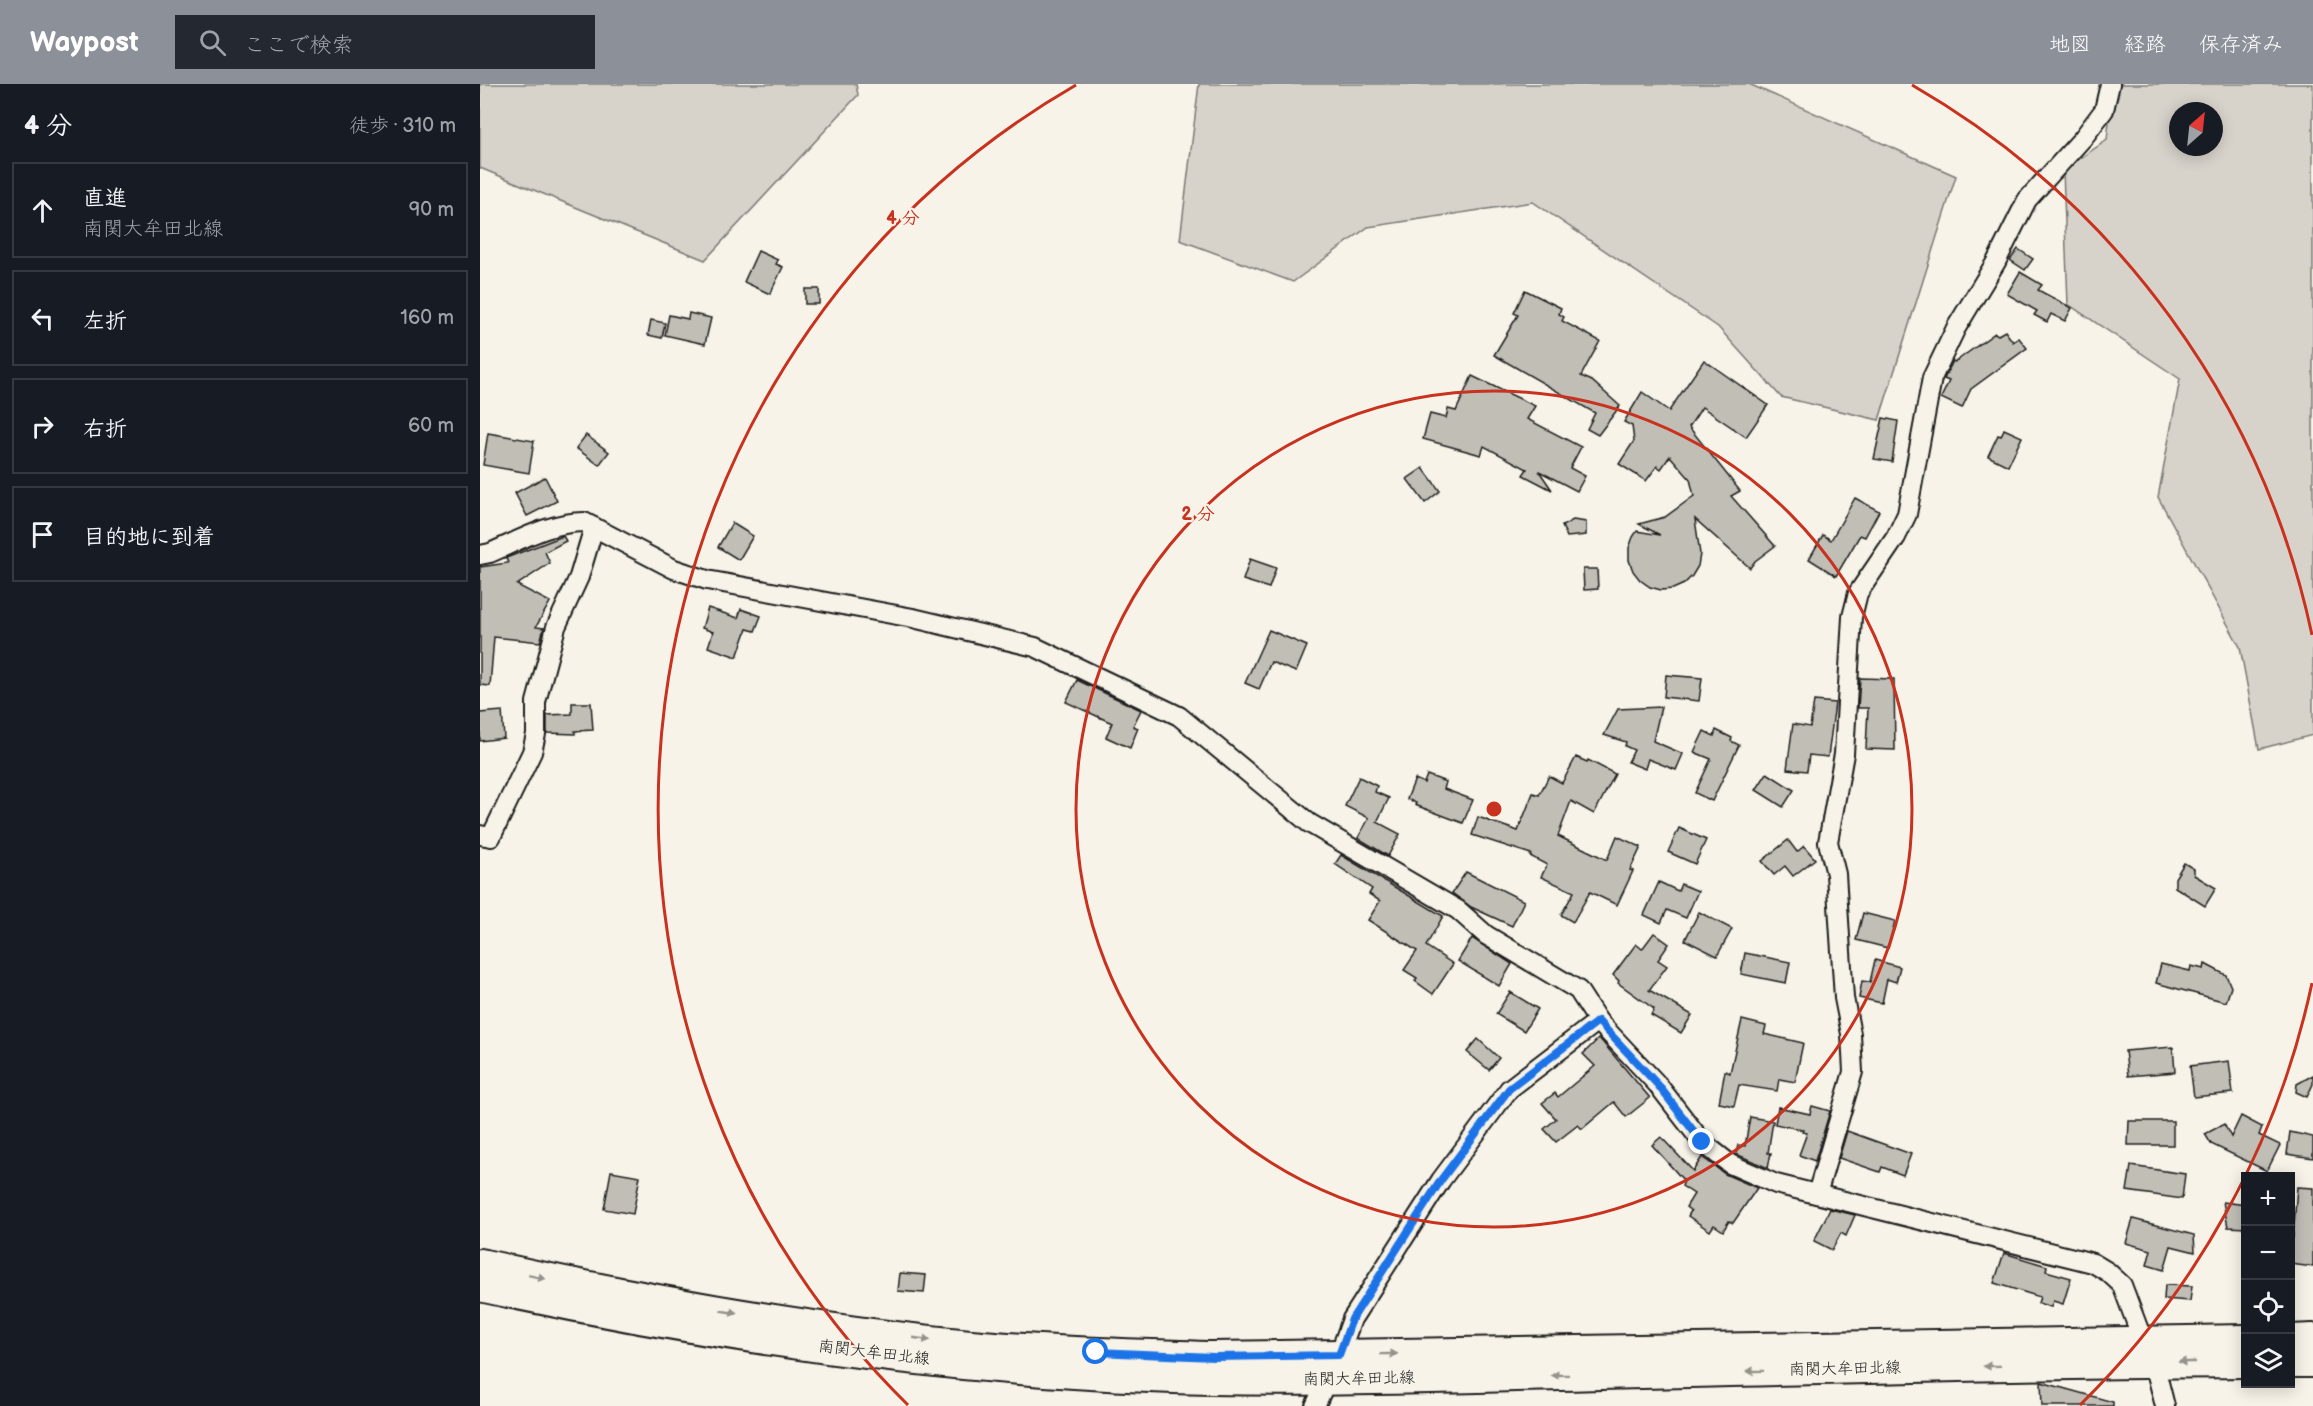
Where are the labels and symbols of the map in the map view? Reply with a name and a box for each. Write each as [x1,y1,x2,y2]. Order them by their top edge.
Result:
north arrow [2169,102,2223,156]
text: 4 分 [886,208,920,229]
text: 2 分 [1181,504,1215,525]
centre of rings [1484,799,1504,819]
route end [1688,1128,1714,1154]
one-way arrow [528,1273,547,1282]
one-way arrow [720,1308,739,1317]
one-way arrow [913,1334,932,1344]
street label: 南関大牟田北線 [817,1337,931,1369]
route start [1082,1338,1108,1364]
one-way arrow [1380,1350,1399,1359]
one-way arrow [2178,1357,2197,1367]
street label: 南関大牟田北線 [1789,1359,1901,1379]
one-way arrow [1983,1361,2002,1371]
one-way arrow [1746,1366,1765,1376]
street label: 南関大牟田北線 [1303,1369,1415,1389]
one-way arrow [1551,1370,1570,1380]

